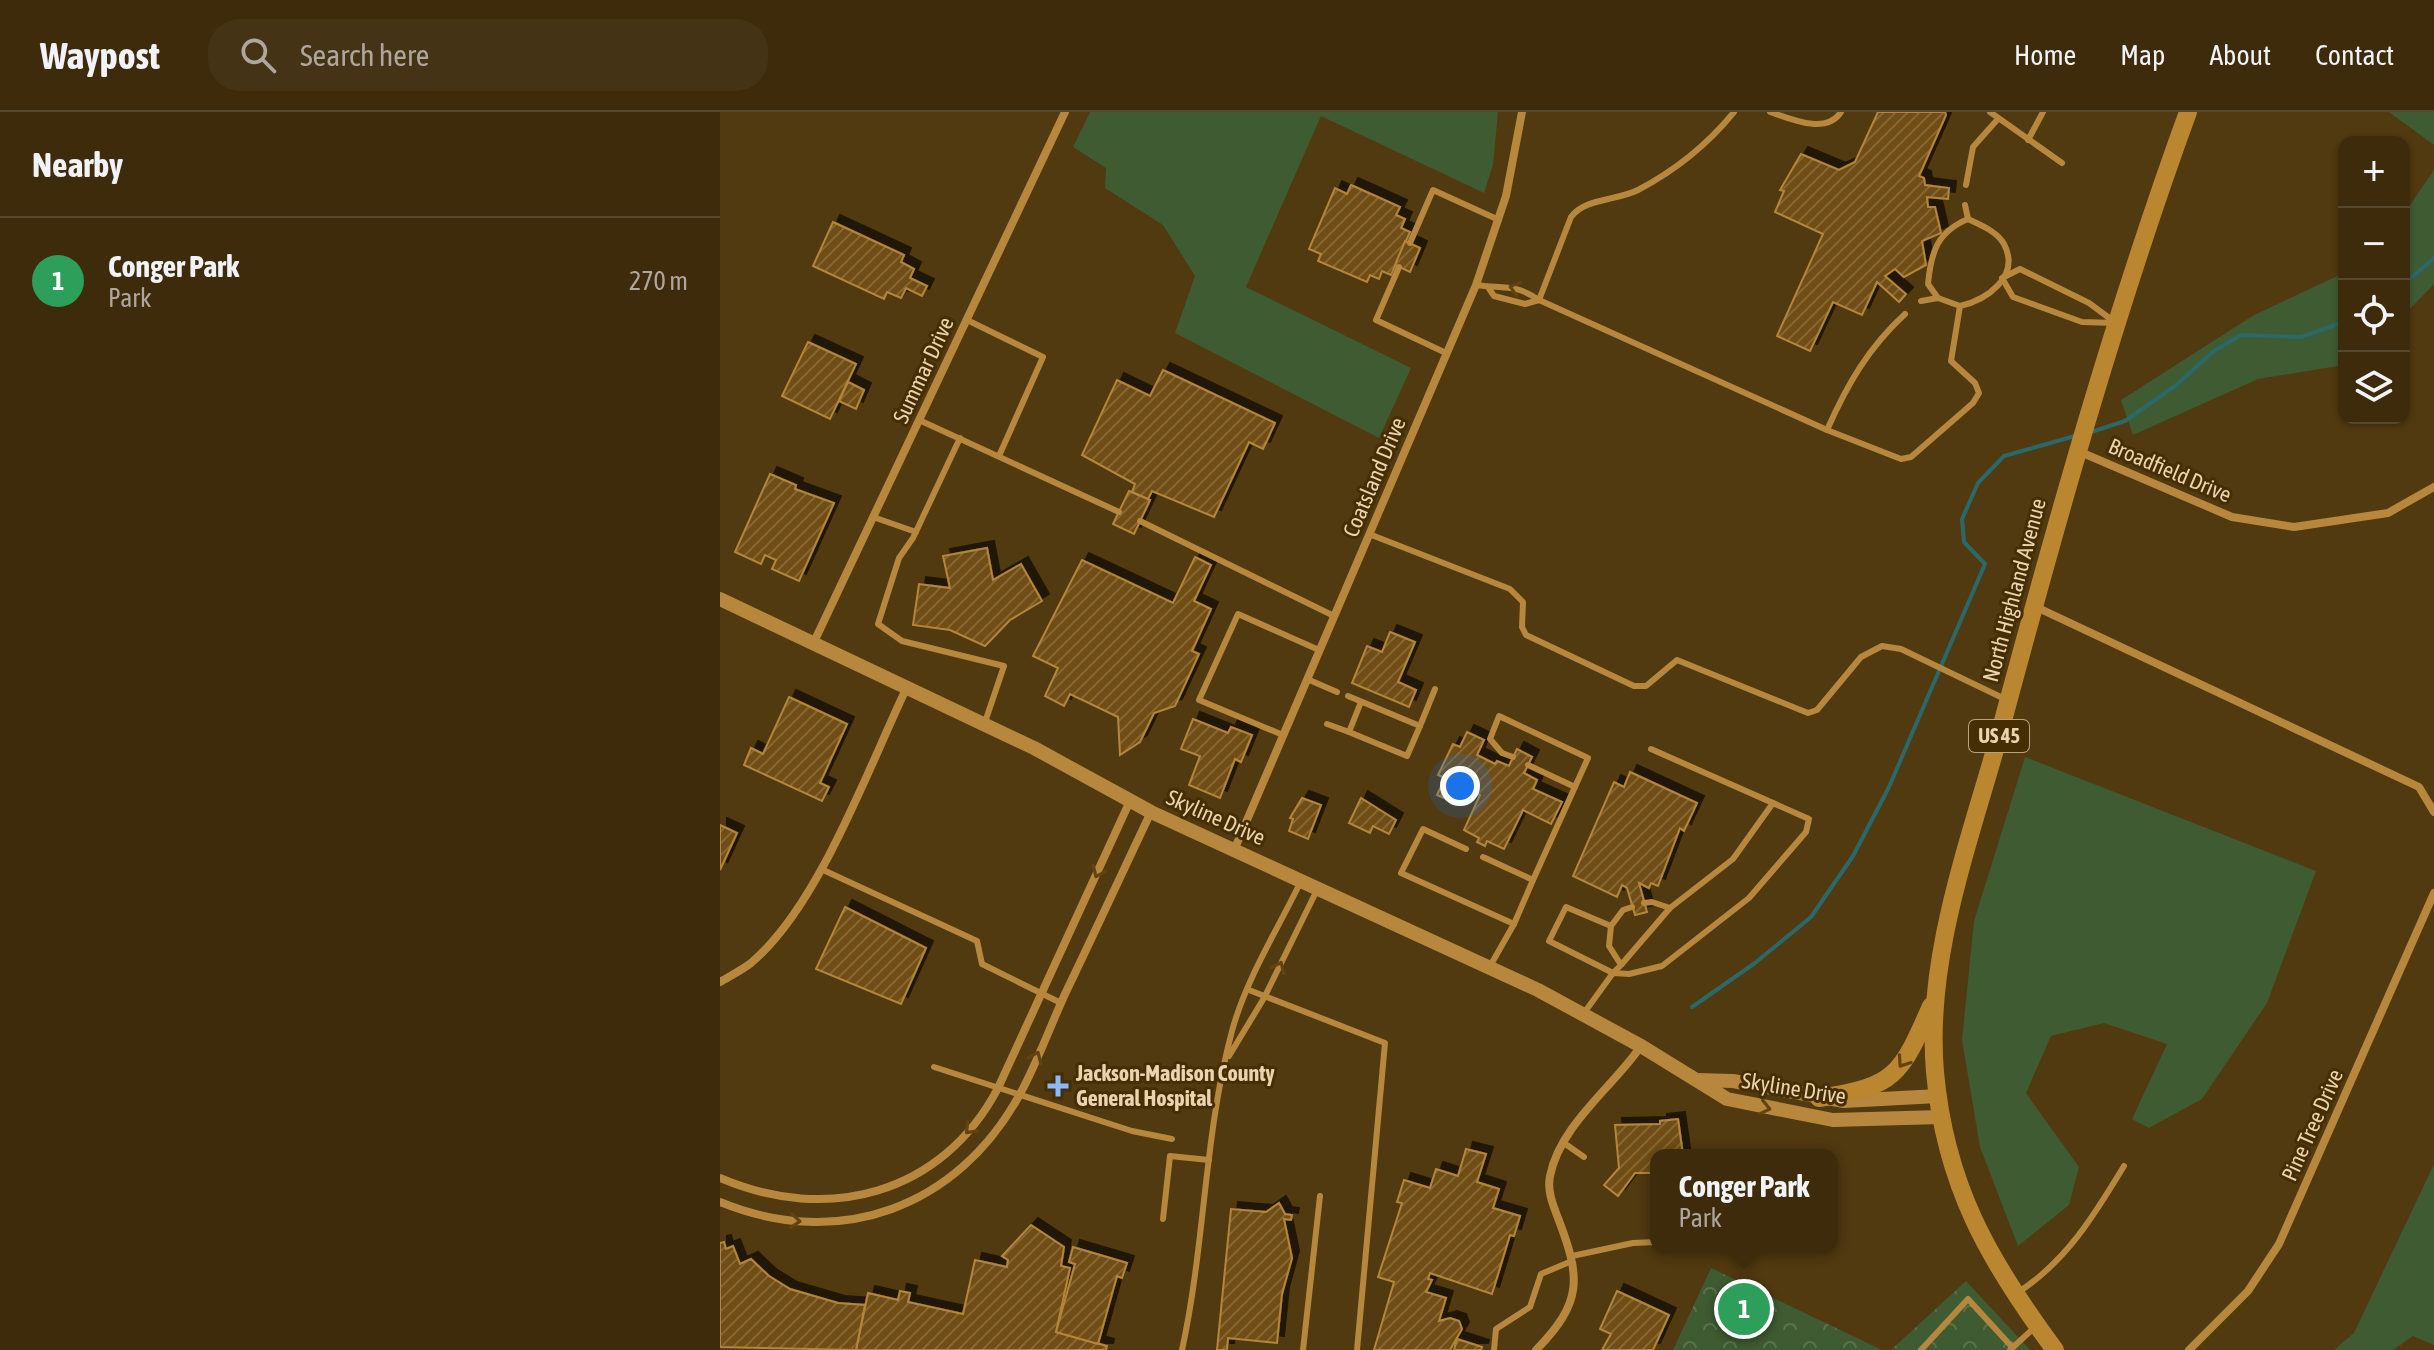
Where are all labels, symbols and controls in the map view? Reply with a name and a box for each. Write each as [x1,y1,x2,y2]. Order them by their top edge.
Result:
search box [208,19,768,91]
icon: search [236,33,280,77]
text: Waypost [40,34,160,77]
text: Search here [300,38,429,72]
text: Home [2014,39,2076,71]
text: Map [2120,39,2165,71]
text: About [2209,39,2271,71]
text: Contact [2315,39,2394,71]
map controls [2338,136,2410,424]
button: + [2338,136,2410,208]
text: Nearby [32,145,123,184]
button: − [2338,208,2410,280]
text: Conger Park [108,249,239,283]
text: 1 [52,266,64,296]
text: 270 m [629,266,688,296]
button: locate [2338,280,2410,352]
one-way arrow [1509,281,1523,297]
text: Park [108,283,151,313]
street label: Summar Drive [887,313,959,427]
button: layers [2338,352,2410,424]
street label: Coatsland Drive [1337,413,1411,541]
street label: Broadfield Drive [2105,432,2235,508]
street label: North Highland Avenue [1977,496,2051,684]
road number: US 45 [1969,720,2029,752]
your location [1440,766,1480,806]
street label: Skyline Drive [1163,784,1269,850]
one-way arrow [1091,864,1107,879]
one-way arrow [1269,961,1285,976]
one-way arrow [1027,1051,1043,1065]
one-way arrow [1897,1053,1912,1068]
place label: Jackson-Madison County General Hospital [1075,1060,1275,1111]
street label: Pine Tree Drive [2276,1065,2348,1185]
street label: Skyline Drive [1740,1067,1848,1109]
marker: Jackson-Madison County General Hospital [1047,1075,1069,1097]
one-way arrow [1757,1099,1771,1116]
one-way arrow [964,1120,979,1134]
popup [1650,1149,1838,1253]
text: Conger Park [1678,1169,1810,1203]
text: Park [1678,1203,1722,1233]
one-way arrow [789,1213,802,1230]
pin: 1 [1718,1279,1770,1339]

